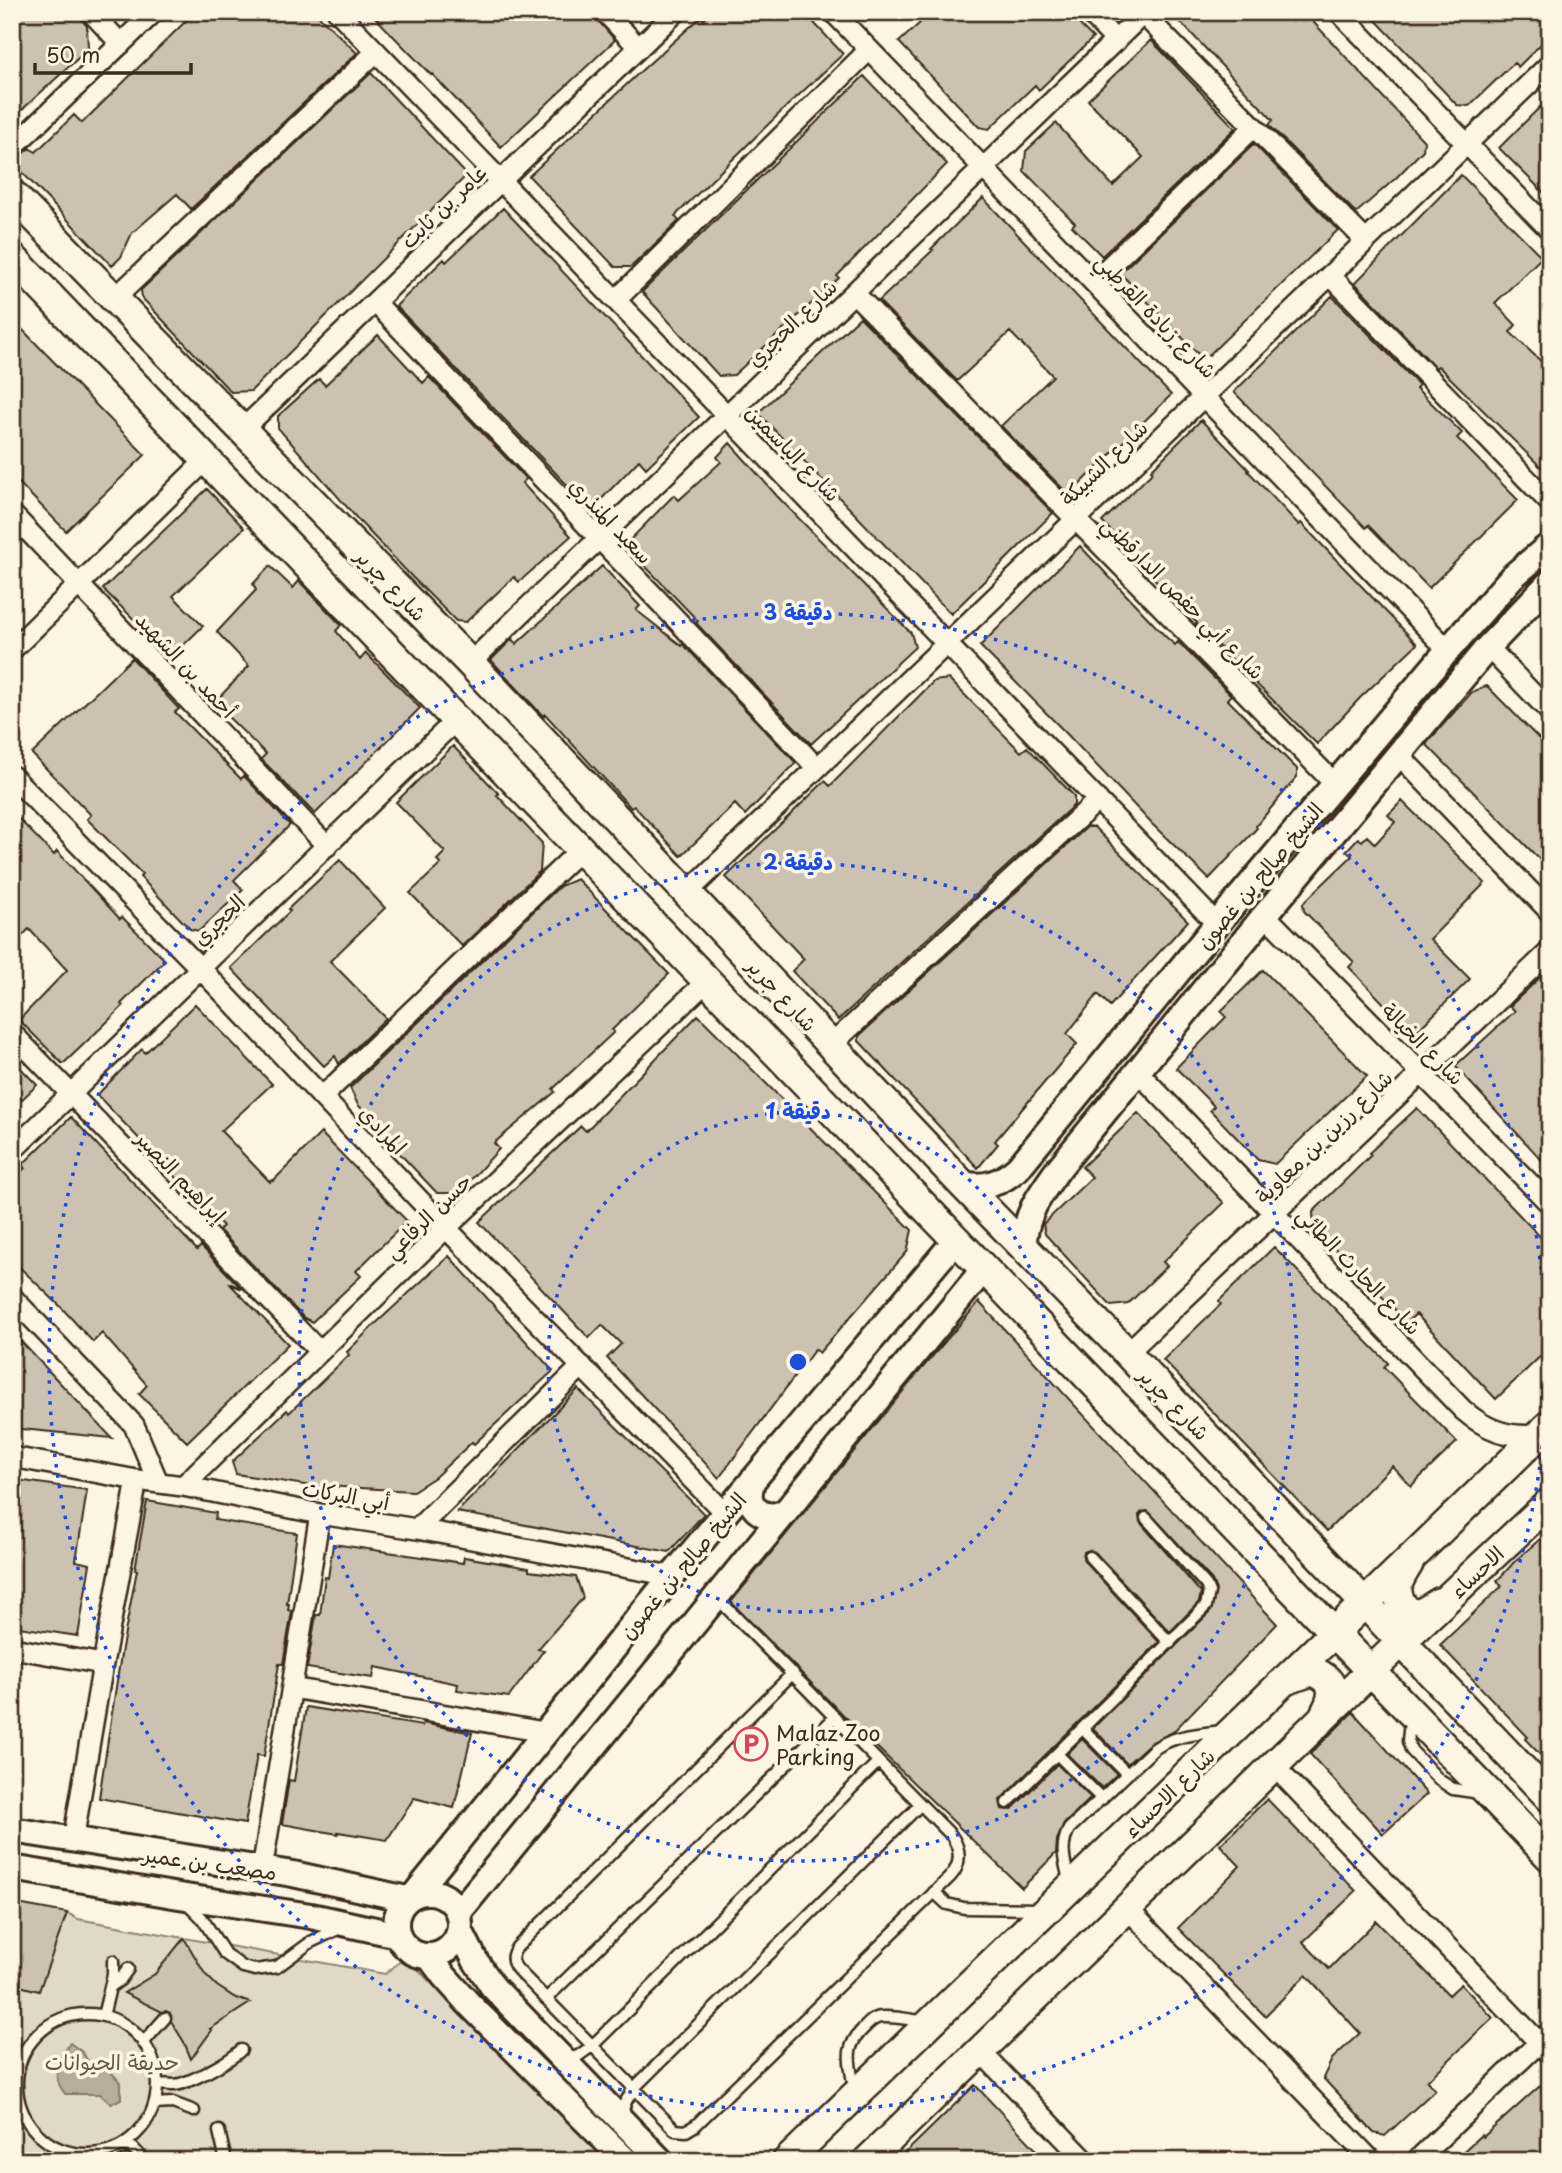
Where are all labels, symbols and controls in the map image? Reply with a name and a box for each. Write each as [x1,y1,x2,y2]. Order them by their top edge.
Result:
scale bar [35,32,191,76]
text: 50 m [46,38,100,70]
street label: عامر بن ثابت [392,155,494,255]
street label: شارع زيادة القرطبي [1085,245,1225,388]
street label: شارع الحجري [739,271,844,374]
street label: شارع الياسمين [738,396,849,509]
street label: شارع الشبيكة [1052,412,1155,513]
street label: سعيد المنذري [562,470,661,571]
street label: شارع أبي حفص الدارقطني [1091,508,1273,690]
street label: شارع جرير [347,539,435,628]
text: 3 دقيقة [764,595,832,627]
street label: أحمد بن الشهيد [129,603,245,725]
street label: الشيخ صالح بن غصون [1188,794,1330,956]
text: 2 دقيقة [763,845,833,877]
street label: الحجري [184,886,252,953]
street label: شارع جرير [738,948,826,1039]
street label: شارع الخيالة [1375,994,1473,1092]
street label: شارع رزين بن معاوية [1247,1062,1400,1211]
text: 1 دقيقة [765,1094,831,1126]
street label: المرادي [352,1097,415,1162]
street label: إبراهيم النصير [127,1121,234,1231]
street label: حسن الرفاعي [376,1165,482,1269]
street label: شارع الحارث الطائي [1287,1199,1430,1345]
centre of rings [786,1350,810,1374]
street label: شارع جرير [1130,1358,1218,1447]
street label: أبي البركات [299,1471,392,1522]
street label: الشيخ صالح بن غصون [611,1484,753,1646]
street label: الاحساء [1441,1537,1511,1605]
place label: Malaz Zoo Parking [776,1716,881,1772]
parking icon: Malaz Zoo Parking [732,1725,770,1763]
street label: شارع الاحساء [1115,1740,1222,1845]
street label: مصعب بن عمير [139,1836,279,1887]
park label: حديقة الحيوانات [45,2045,179,2077]

